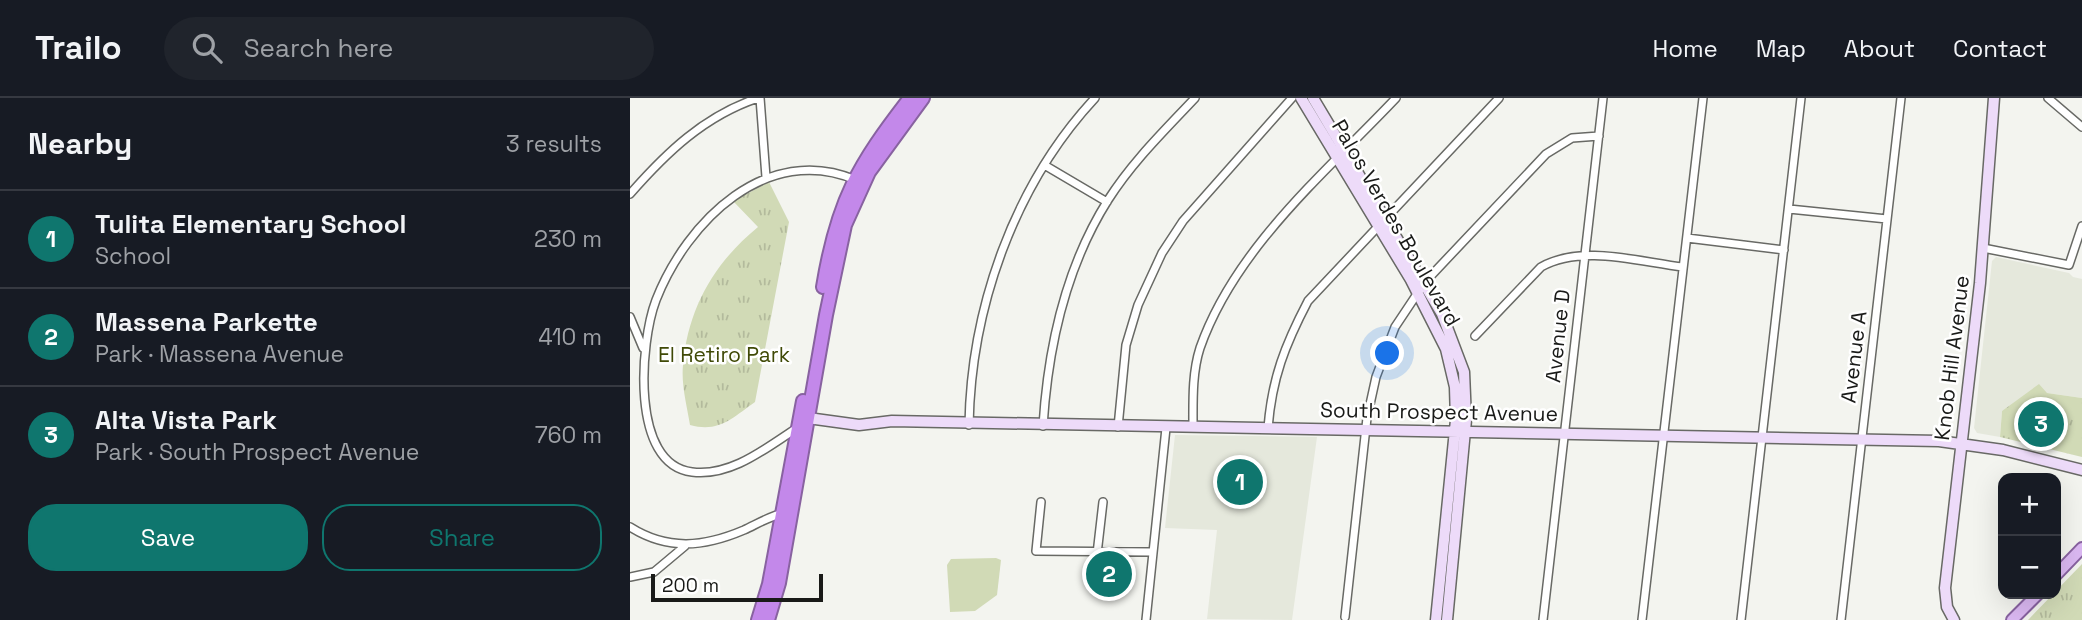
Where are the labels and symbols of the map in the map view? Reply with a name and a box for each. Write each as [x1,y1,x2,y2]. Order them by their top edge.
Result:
street label: Palos Verdes Boulevard [1326,115,1467,331]
street label: Knob Hill Avenue [1928,274,1975,442]
street label: Avenue D [1539,288,1576,384]
street label: Avenue A [1834,309,1873,404]
your location [1370,336,1404,370]
park label: El Retiro Park [658,341,790,368]
street label: South Prospect Avenue [1320,396,1558,427]
pin: 3 [2018,398,2064,450]
pin: 1 [1217,456,1263,508]
pin: 2 [1086,548,1132,600]
scale bar [651,571,822,603]

